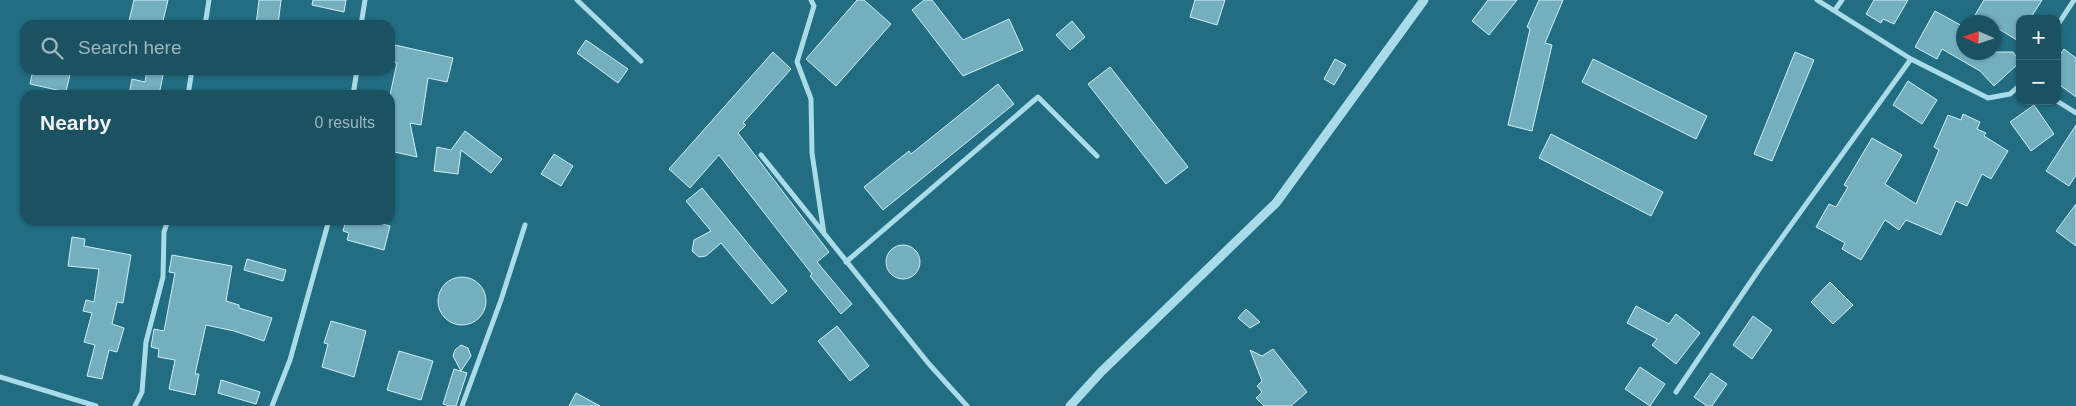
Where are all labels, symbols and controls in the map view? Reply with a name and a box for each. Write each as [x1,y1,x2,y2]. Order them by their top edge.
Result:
north arrow [1956,15,2001,60]
map controls [2016,15,2061,105]
button: + [2016,15,2061,60]
search box [20,20,395,75]
icon: search [38,34,66,62]
text: Search here [78,37,182,58]
button: − [2016,60,2061,105]
text: Nearby [40,111,111,134]
text: 0 results [315,114,375,131]

